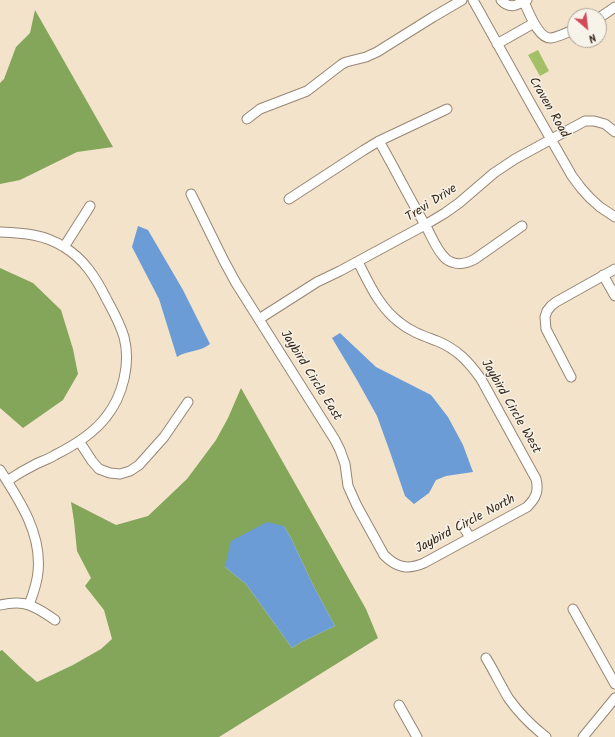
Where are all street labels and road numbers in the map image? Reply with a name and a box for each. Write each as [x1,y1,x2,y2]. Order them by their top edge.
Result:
street label: Craven Road [524,75,572,141]
street label: Trevi Drive [403,182,461,226]
street label: Jaybird Circle East [276,328,344,424]
street label: Jaybird Circle West [477,357,543,457]
street label: Jaybird Circle North [414,492,518,558]

